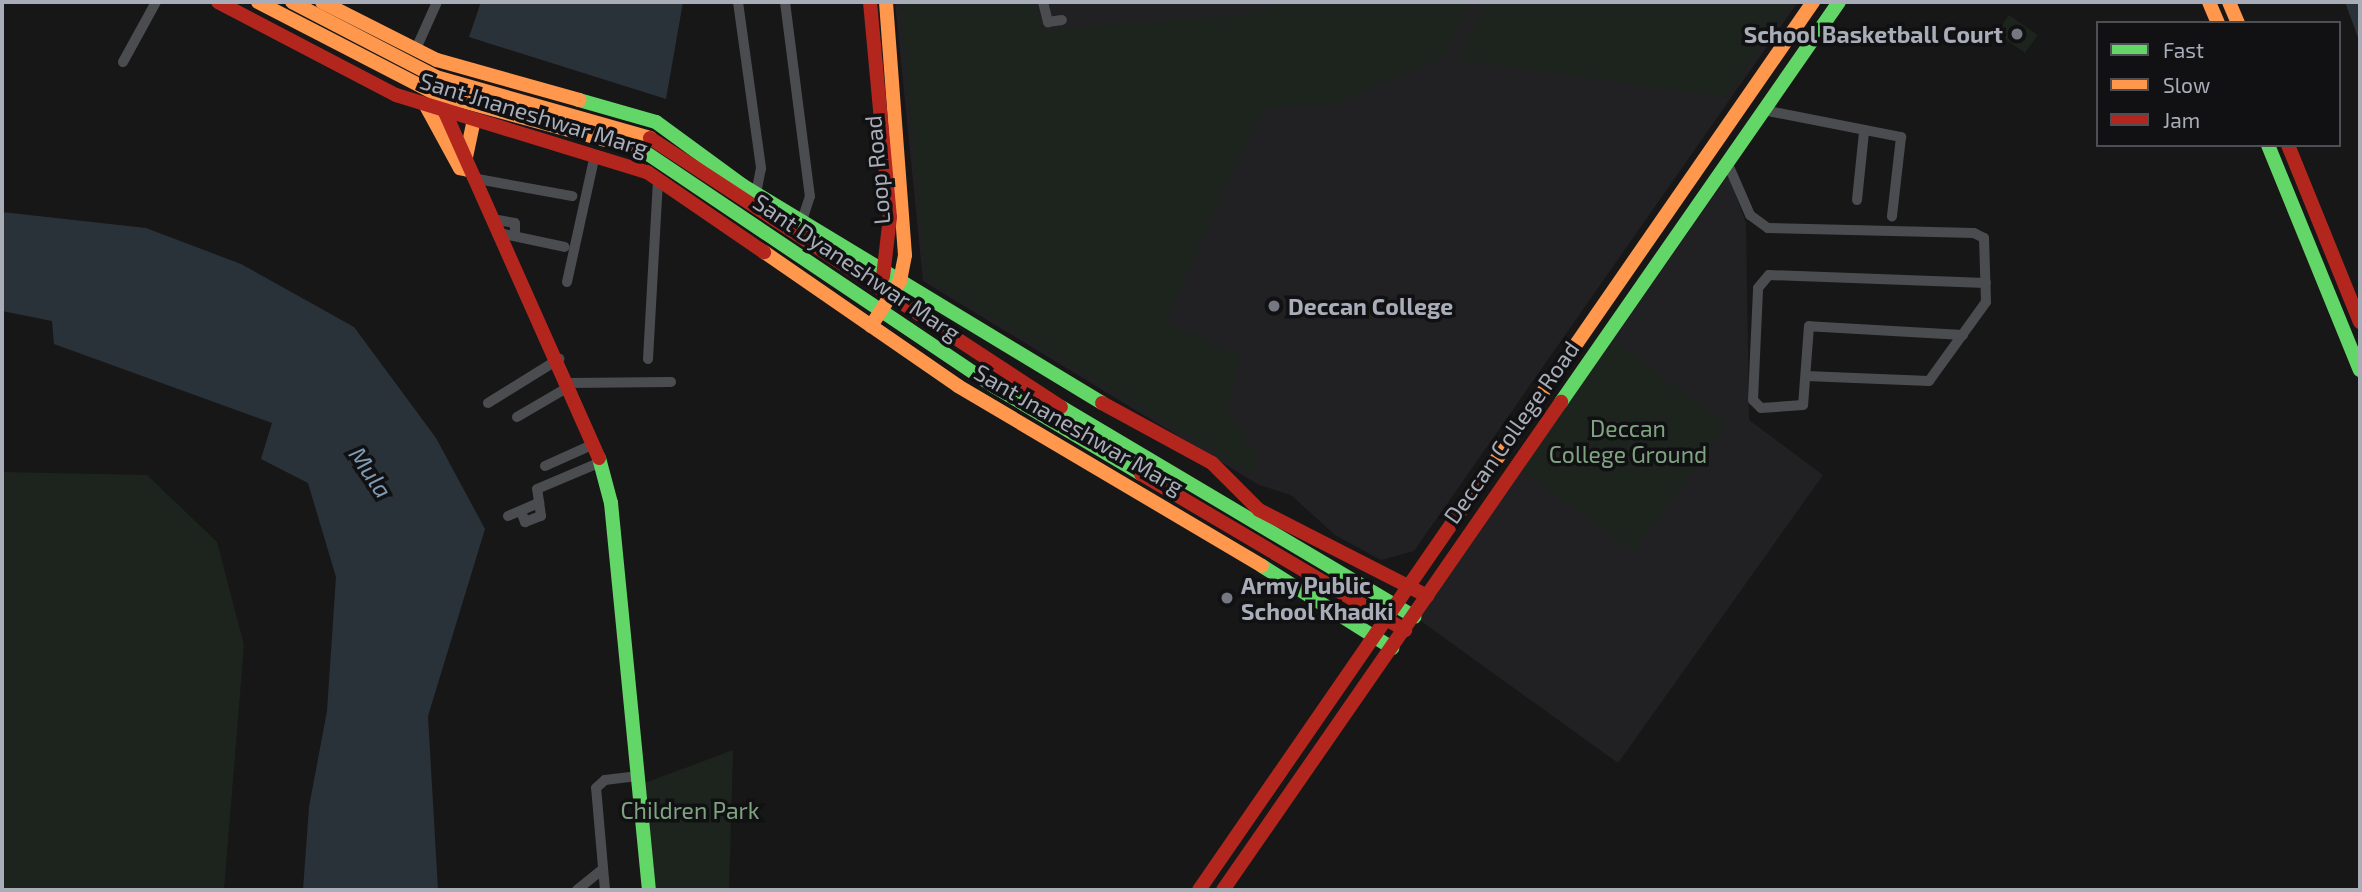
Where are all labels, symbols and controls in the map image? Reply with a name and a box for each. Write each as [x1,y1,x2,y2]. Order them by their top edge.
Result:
place label: School Basketball Court [1743,20,2003,48]
legend [2096,21,2341,147]
marker: School Basketball Court [2009,26,2025,42]
text: Fast [2163,37,2204,62]
street label: Sant Jnaneshwar Marg [416,66,652,162]
text: Slow [2163,72,2210,97]
text: Jam [2163,107,2200,132]
street label: Loop Road [858,114,896,226]
street label: Sant Dyaneshwar Marg [748,187,966,347]
place label: Deccan College [1288,292,1453,320]
marker: Deccan College [1266,298,1282,314]
street label: Deccan College Road [1438,335,1584,529]
street label: Sant Jnaneshwar Marg [969,358,1189,500]
park label: Deccan College Ground [1549,414,1707,468]
water label: Mula [344,441,398,503]
place label: Army Public School Khadki [1241,571,1394,625]
marker: Army Public School Khadki [1219,590,1235,606]
park label: Children Park [621,796,759,824]

